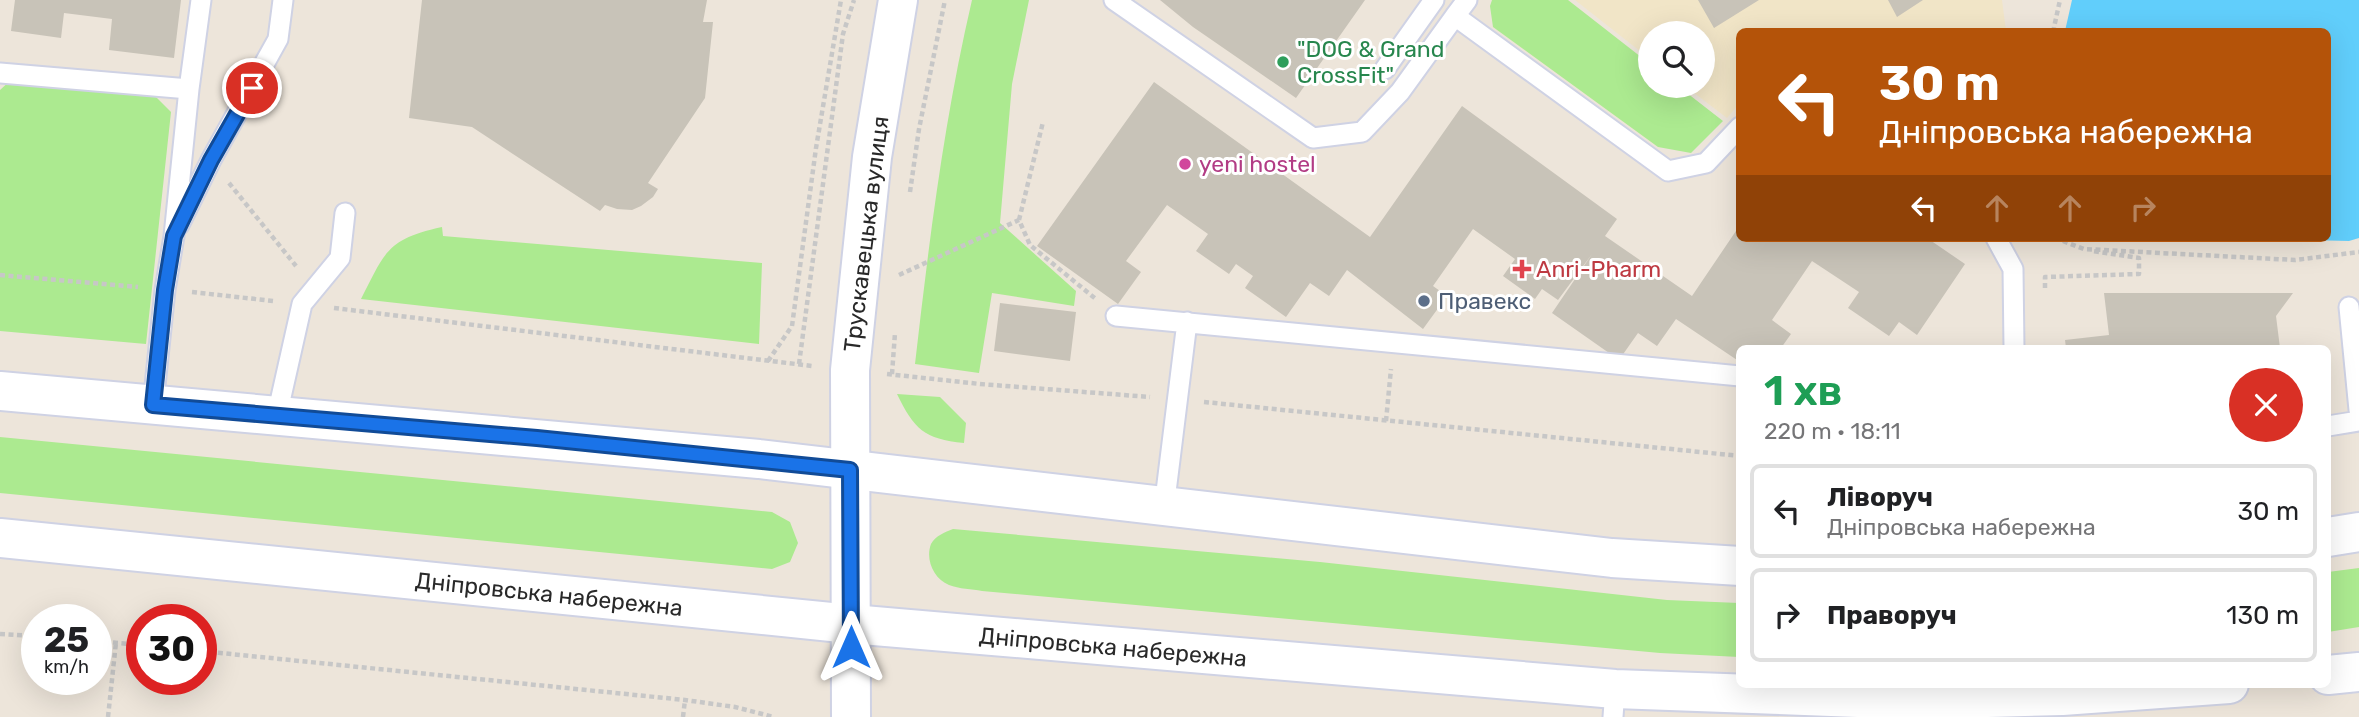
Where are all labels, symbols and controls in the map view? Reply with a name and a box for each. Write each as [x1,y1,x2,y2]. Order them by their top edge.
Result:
map controls [1638,21,1715,98]
button: search [1638,21,1715,98]
place label: "DOG & Grand CrossFit" [1297,35,1444,89]
marker: "DOG & Grand CrossFit" [1275,54,1291,70]
text: 30 m [1879,54,2000,112]
icon: left [1764,56,1855,147]
pin [222,58,282,118]
icon: arrive [233,69,271,107]
text: Дніпровська набережна [1879,113,2253,151]
street label: Трускавецька вулиця [838,114,894,354]
place label: yeni hostel [1199,150,1316,178]
marker: yeni hostel [1177,156,1193,172]
icon: left [1905,189,1943,227]
icon: ahead [1978,189,2016,227]
icon: ahead [2051,189,2089,227]
icon: right [2124,189,2162,227]
place label: Anri-Pharm [1536,255,1661,283]
marker: Anri-Pharm [1514,261,1530,277]
place label: Правекс [1438,287,1531,315]
marker: Правекс [1416,293,1432,309]
text: 1 хв [1764,366,1843,416]
button: close [2229,368,2303,442]
text: 220 m · 18:11 [1764,417,1901,445]
text: Ліворуч [1827,482,1933,513]
icon: left [1768,492,1806,530]
text: 30 m [2237,496,2299,527]
text: Дніпровська набережна [1827,513,2096,541]
street label: Дніпровська набережна [414,566,684,622]
icon: right [1768,596,1806,634]
text: Праворуч [1827,600,1957,631]
text: 130 m [2226,600,2299,631]
speed limit sign: 30 [126,604,217,695]
position arrow [814,610,888,684]
text: 25 [44,619,89,661]
street label: Дніпровська набережна [978,621,1248,673]
text: km/h [44,656,89,678]

